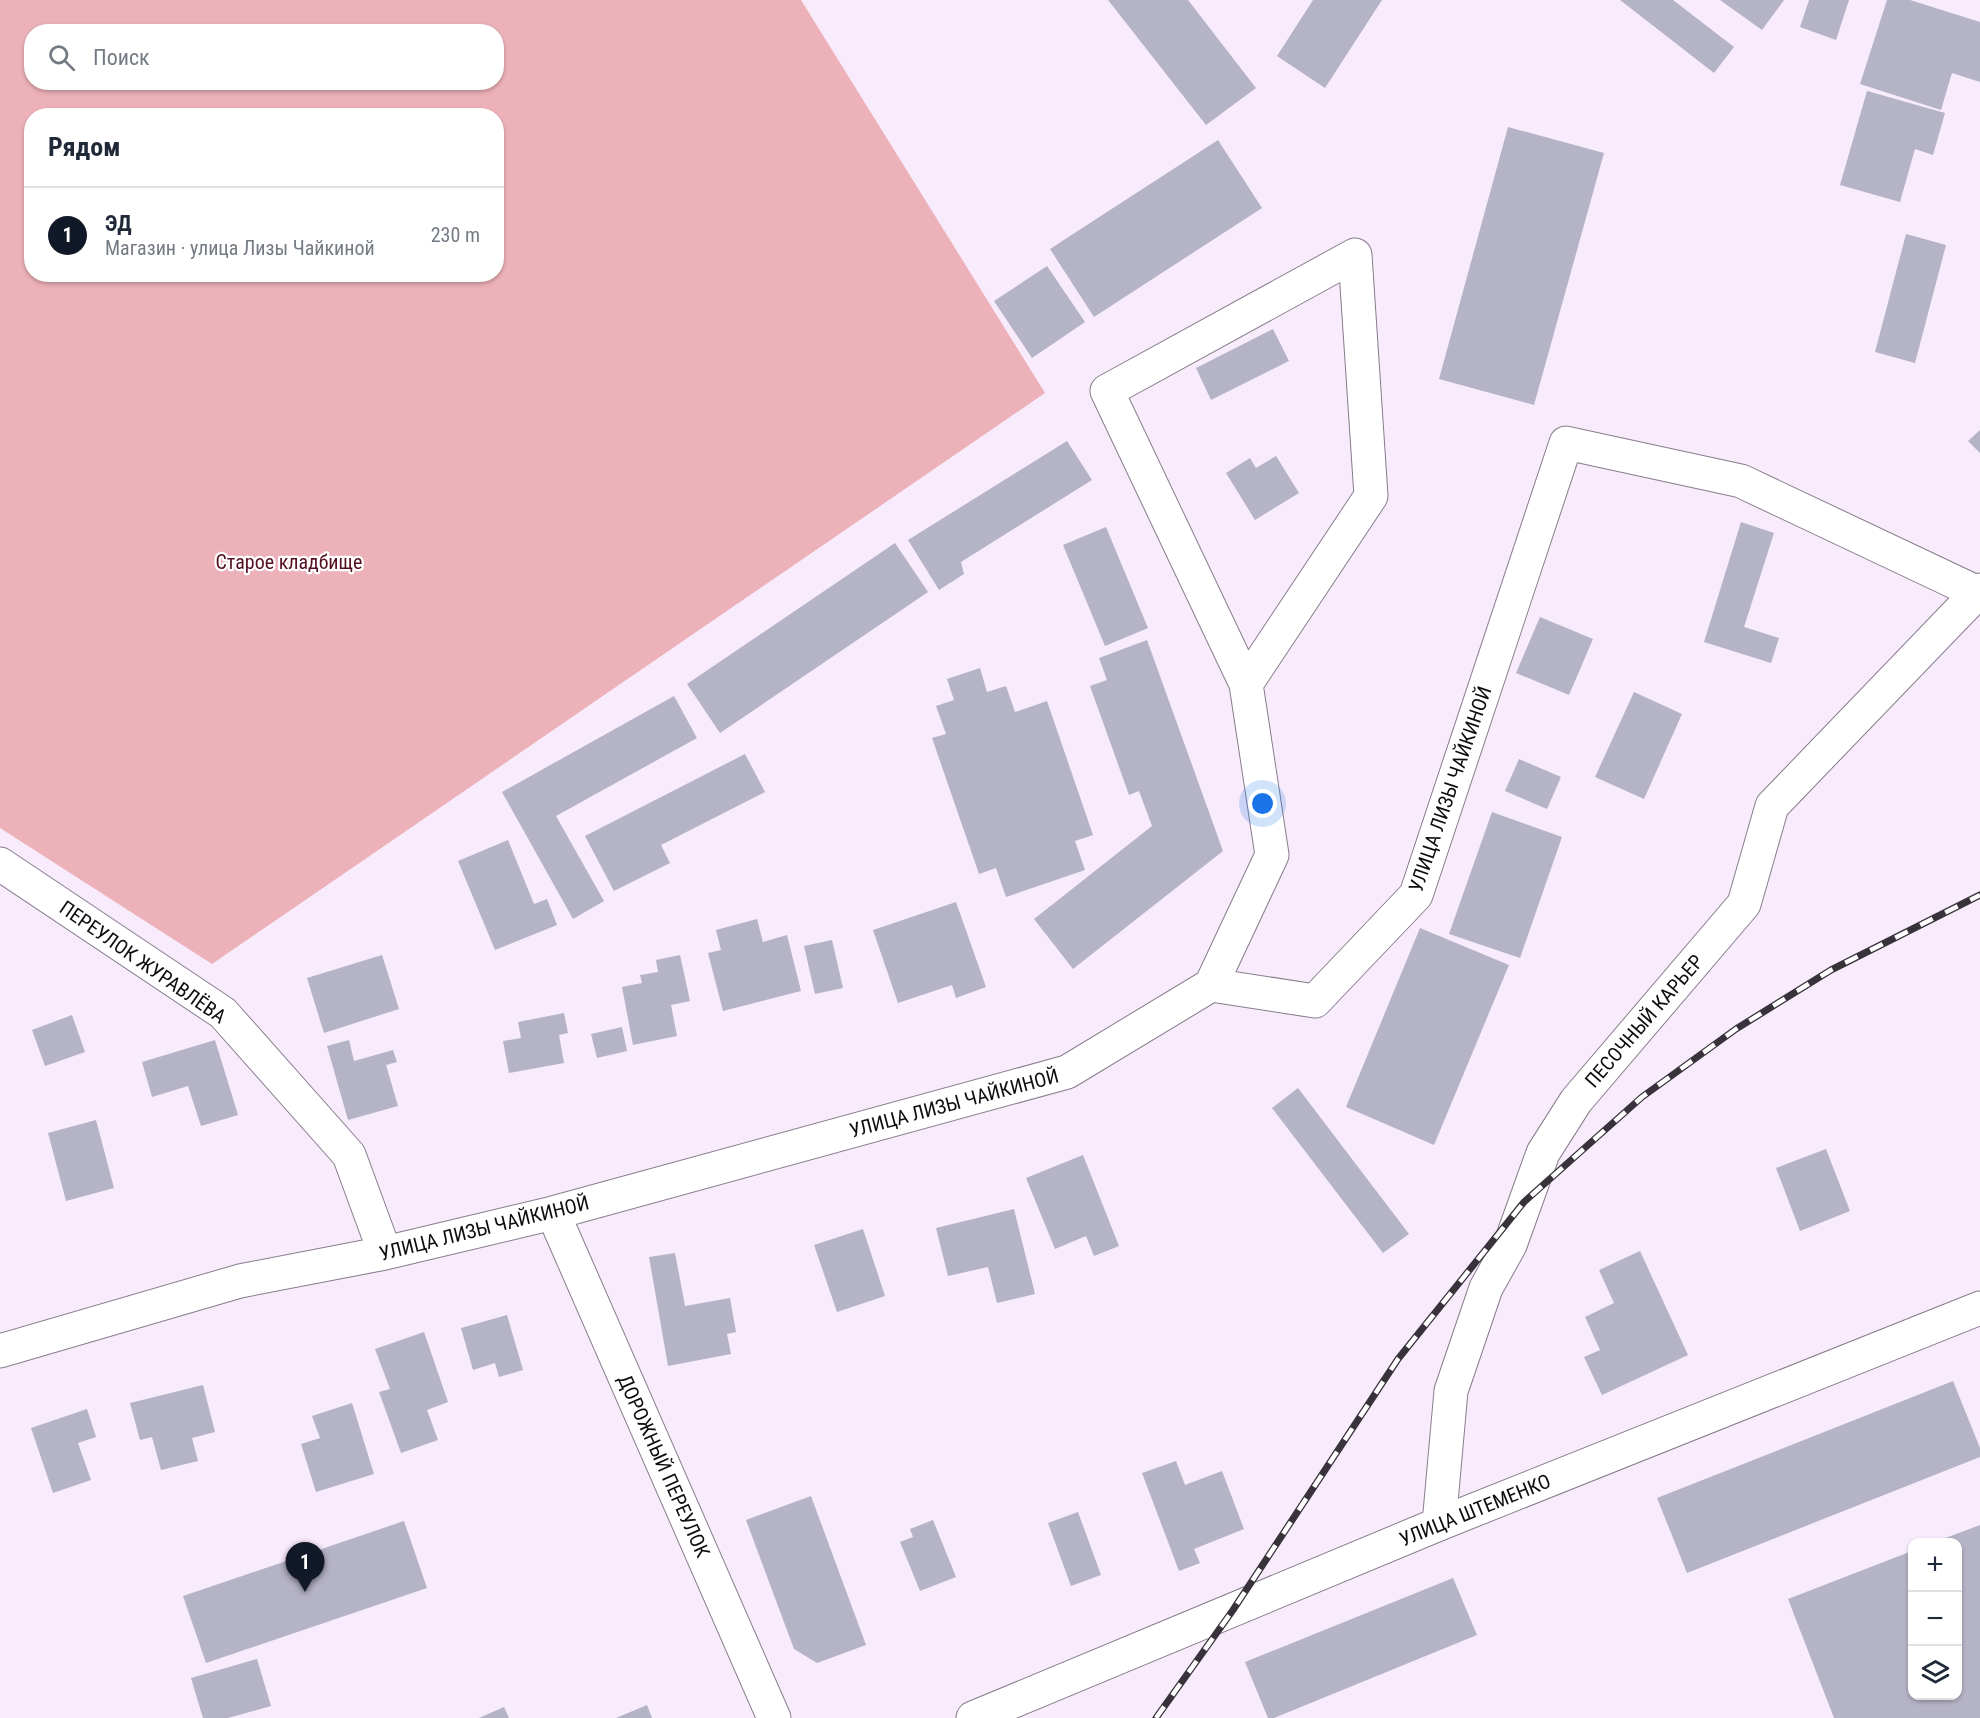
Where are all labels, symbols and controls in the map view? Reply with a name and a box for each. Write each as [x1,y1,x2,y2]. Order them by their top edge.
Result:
search box [24,24,504,90]
icon: search [45,41,78,74]
text: Поиск [93,45,150,70]
text: Рядом [48,132,120,162]
text: ЭД [105,211,132,236]
text: 1 [62,223,73,247]
text: 230 m [431,223,480,247]
text: Магазин · улица Лизы Чайкиной [105,236,375,260]
park label: Старое кладбище [216,550,362,574]
street label: УЛИЦА ЛИЗЫ ЧАЙКИНОЙ [1404,683,1496,895]
your location [1248,789,1277,818]
street label: ПЕРЕУЛОК ЖУРАВЛЁВА [55,895,231,1029]
street label: ПЕСОЧНЫЙ КАРЬЕР [1580,950,1708,1092]
street label: УЛИЦА ЛИЗЫ ЧАЙКИНОЙ [847,1064,1061,1142]
street label: УЛИЦА ЛИЗЫ ЧАЙКИНОЙ [377,1190,591,1266]
street label: ДОРОЖНЫЙ ПЕРЕУЛОК [613,1371,715,1562]
street label: УЛИЦА ШТЕМЕНКО [1396,1469,1554,1551]
map controls [1908,1538,1962,1700]
button: + [1908,1538,1962,1592]
pin: 1 [286,1542,324,1592]
button: − [1908,1592,1962,1646]
button: layers [1908,1646,1962,1700]

